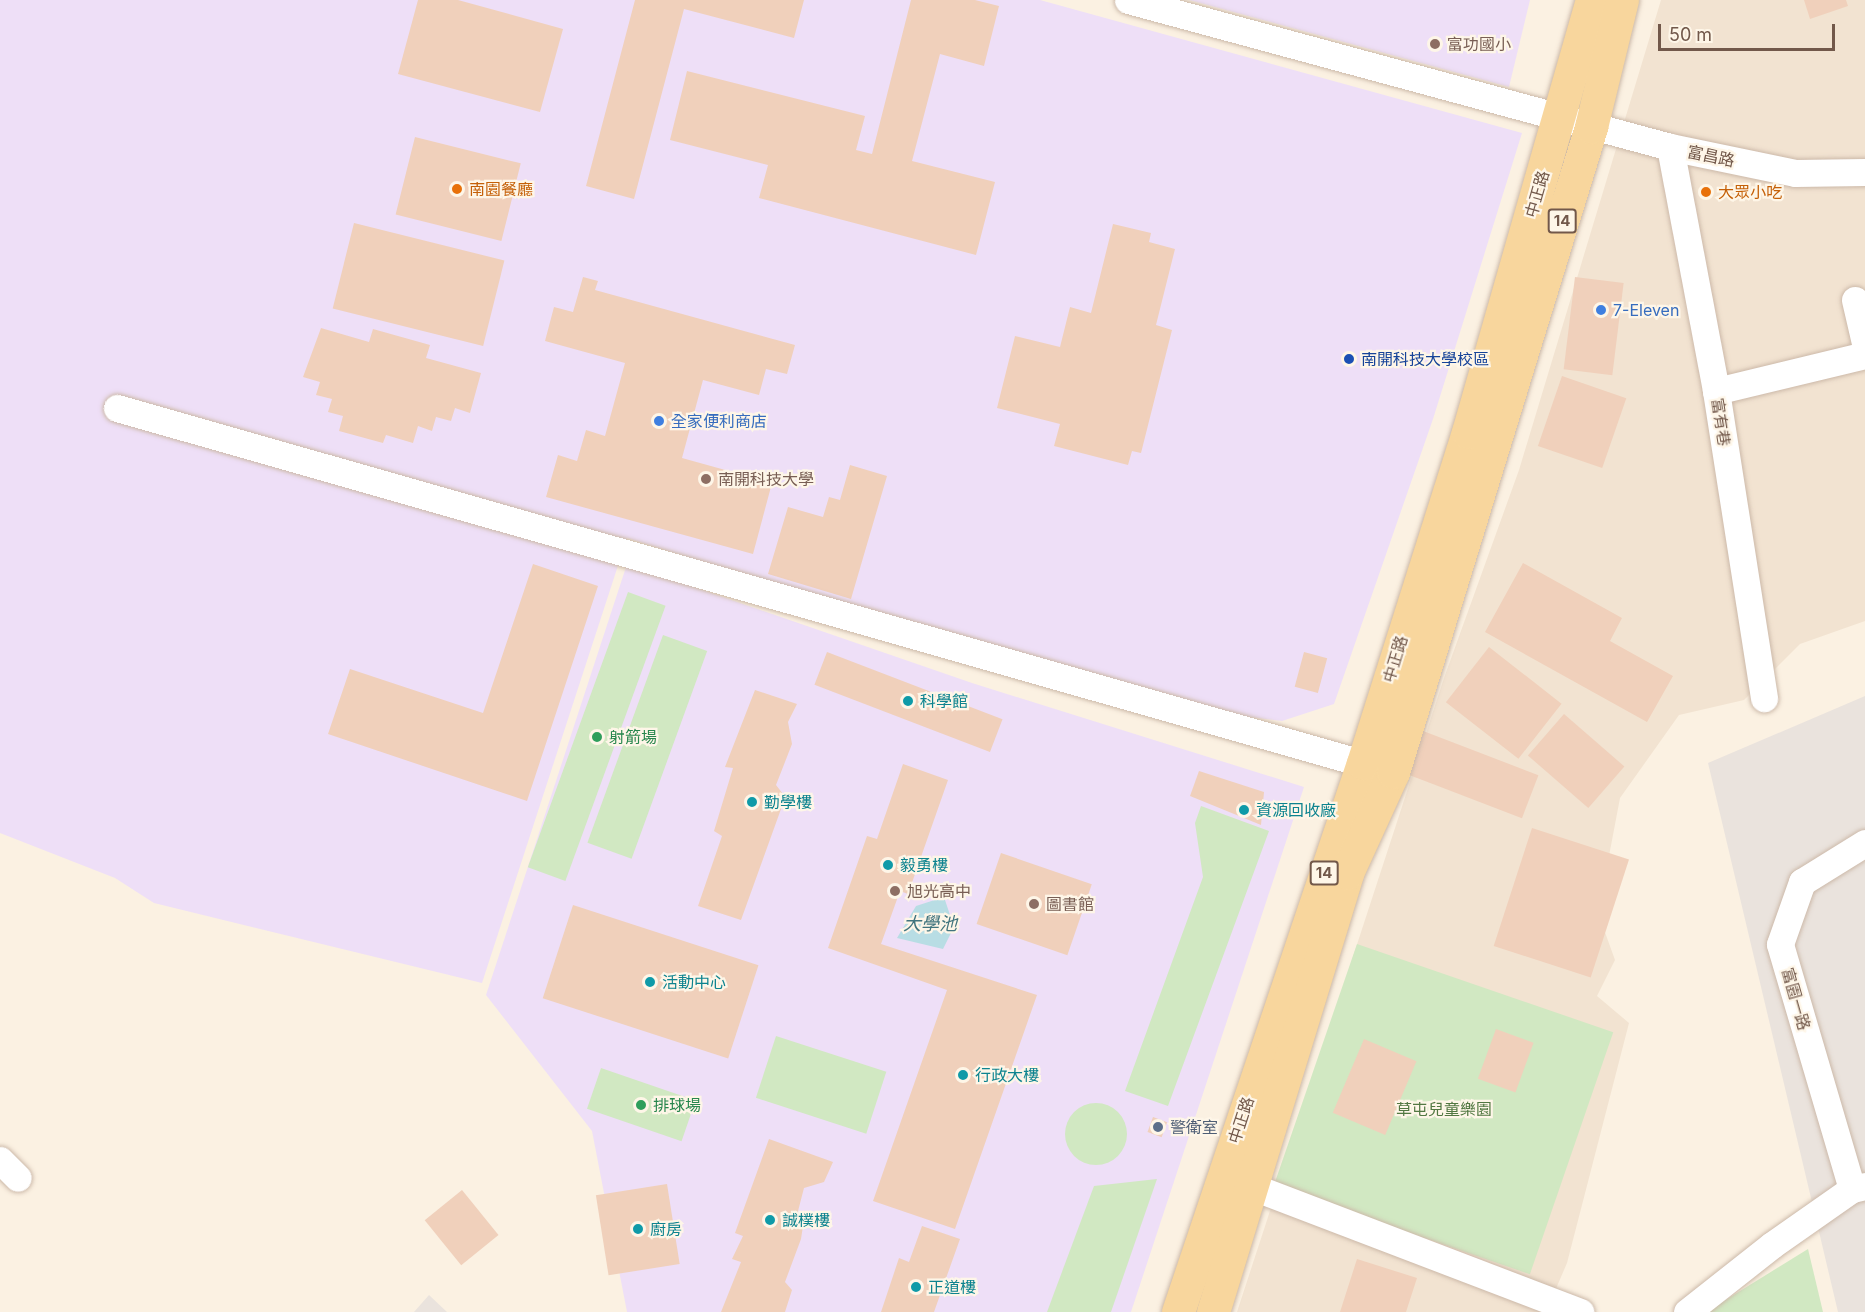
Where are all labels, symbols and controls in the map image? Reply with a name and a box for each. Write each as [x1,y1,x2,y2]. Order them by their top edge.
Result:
scale bar [1661,12,1838,50]
text: 50 m [1669,24,1712,45]
place label: 富功國小 [1447,34,1511,54]
marker: 富功國小 [1428,37,1442,51]
street label: 富昌路 [1686,142,1736,170]
street label: 中正路 [1521,168,1553,220]
place label: 南園餐廳 [469,179,533,199]
marker: 南園餐廳 [450,182,464,196]
place label: 大眾小吃 [1718,182,1782,202]
marker: 大眾小吃 [1699,185,1713,199]
road number: 14 [1547,209,1577,233]
place label: 7-Eleven [1613,300,1679,320]
marker: 7-Eleven [1594,303,1608,317]
place label: 南開科技大學校區 [1361,349,1489,369]
marker: 南開科技大學校區 [1342,352,1356,366]
street label: 富有巷 [1708,397,1734,447]
place label: 全家便利商店 [671,411,767,431]
marker: 全家便利商店 [652,414,666,428]
place label: 南開科技大學 [718,469,814,489]
marker: 南開科技大學 [699,472,713,486]
street label: 中正路 [1379,633,1411,685]
place label: 科學館 [920,691,968,711]
marker: 科學館 [901,694,915,708]
place label: 射箭場 [609,727,657,747]
marker: 射箭場 [590,730,604,744]
place label: 勤學樓 [764,792,812,812]
marker: 勤學樓 [745,795,759,809]
place label: 資源回收廠 [1256,800,1336,820]
marker: 資源回收廠 [1237,803,1251,817]
place label: 毅勇樓 [900,855,948,875]
marker: 毅勇樓 [881,858,895,872]
road number: 14 [1309,861,1339,885]
place label: 旭光高中 [907,881,971,901]
marker: 旭光高中 [888,884,902,898]
place label: 圖書館 [1046,894,1094,914]
marker: 圖書館 [1027,897,1041,911]
water label: 大學池 [903,913,957,935]
street label: 富園一路 [1778,966,1814,1032]
place label: 活動中心 [662,972,726,992]
marker: 活動中心 [643,975,657,989]
place label: 行政大樓 [975,1065,1039,1085]
marker: 行政大樓 [956,1068,970,1082]
street label: 中正路 [1224,1094,1258,1146]
place label: 排球場 [653,1095,701,1115]
marker: 排球場 [634,1098,648,1112]
park label: 草屯兒童樂園 [1396,1099,1492,1119]
place label: 警衛室 [1170,1117,1218,1137]
marker: 警衛室 [1151,1120,1165,1134]
place label: 誠樸樓 [782,1210,830,1230]
marker: 誠樸樓 [763,1213,777,1227]
place label: 廚房 [650,1219,682,1239]
marker: 廚房 [631,1222,645,1236]
place label: 正道樓 [928,1277,976,1297]
marker: 正道樓 [909,1280,923,1294]

